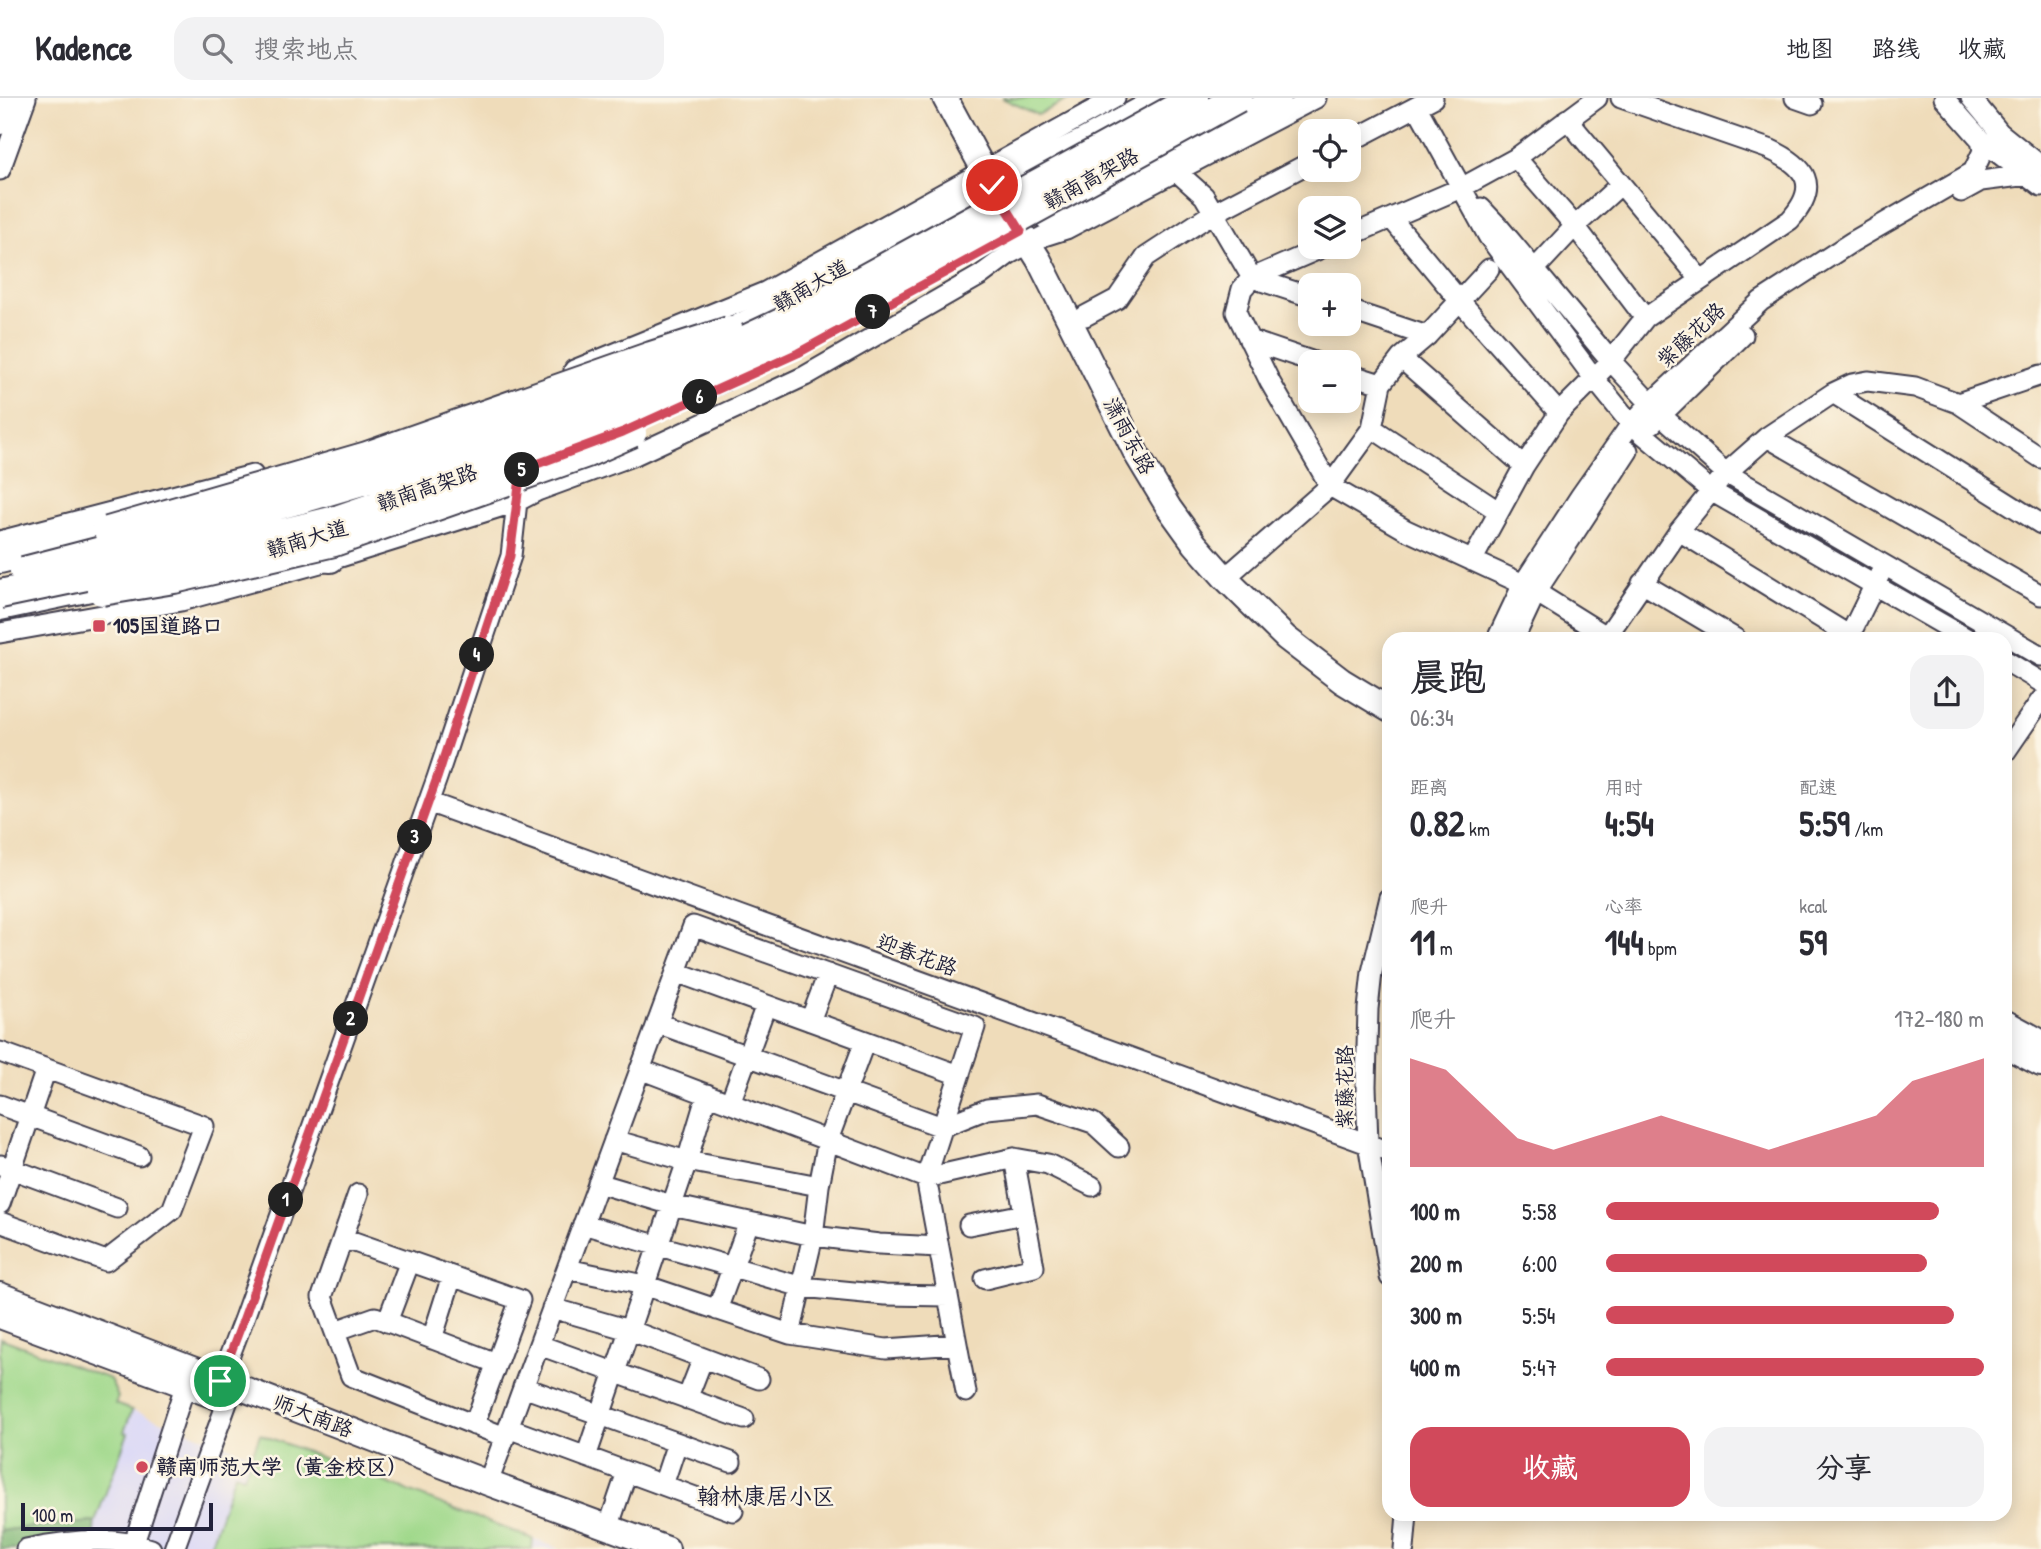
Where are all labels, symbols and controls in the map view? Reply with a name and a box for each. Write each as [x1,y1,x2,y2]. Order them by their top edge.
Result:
search box [174,17,664,80]
text: Kadence [35,26,132,70]
icon: search [198,29,236,67]
text: 搜索地点 [254,31,358,66]
text: 地图 [1786,32,1834,64]
text: 路线 [1872,32,1920,64]
text: 收藏 [1958,32,2006,64]
map controls [1298,119,1361,413]
button: locate [1298,119,1361,182]
street label: 赣南高架路 [1038,140,1144,217]
pin [962,155,1022,215]
icon: check [973,166,1011,204]
button: layers [1298,196,1361,259]
street label: 赣南大道 [767,252,854,319]
button: + [1298,273,1361,336]
pin: 7 [856,294,890,330]
street label: 紫藤花路 [1650,295,1731,374]
text: 7 [868,298,877,324]
button: − [1298,350,1361,413]
pin: 6 [682,380,718,414]
text: 6 [696,383,703,409]
street label: 潇雨东路 [1097,392,1162,480]
pin: 5 [504,452,540,488]
text: 5 [517,456,526,482]
street label: 赣南高架路 [372,457,481,518]
street label: 赣南大道 [262,512,351,565]
place label: 105国道路口 [113,611,223,640]
marker: 105国道路口 [91,618,107,634]
pin: 4 [460,638,494,672]
text: 4 [473,641,480,667]
text: 晨跑 [1410,650,1486,702]
button: share [1910,655,1984,729]
text: 06:34 [1410,702,1454,733]
text: 距离 [1410,774,1448,800]
text: 用时 [1605,774,1643,800]
text: 配速 [1799,774,1837,800]
text: 0.82 [1410,800,1465,847]
text: 4:54 [1605,800,1654,847]
text: 5:59 [1799,800,1850,847]
text: km [1465,816,1490,842]
text: /km [1850,816,1883,842]
pin: 3 [398,820,432,854]
text: 3 [410,823,419,849]
text: 爬升 [1410,893,1448,919]
text: 心率 [1605,893,1643,919]
text: kcal [1799,893,1827,919]
text: 11 [1410,919,1435,966]
text: 144 [1605,919,1644,966]
text: 59 [1799,919,1827,966]
street label: 迎春花路 [873,927,962,983]
text: m [1435,935,1453,961]
text: bpm [1644,935,1677,961]
pin: 2 [334,1002,368,1037]
text: 爬升 [1410,1003,1456,1034]
text: 172–180 m [1894,1003,1984,1034]
text: 2 [346,1005,355,1031]
street label: 紫藤花路 [1330,1045,1359,1129]
pin: 1 [268,1182,304,1218]
text: 1 [282,1186,289,1212]
text: 100 m [1410,1196,1460,1227]
text: 5:58 [1522,1196,1557,1227]
text: 200 m [1410,1248,1462,1279]
text: 6:00 [1522,1248,1557,1279]
text: 300 m [1410,1300,1462,1331]
text: 5:54 [1522,1300,1555,1331]
pin [190,1351,250,1411]
text: 400 m [1410,1352,1460,1383]
text: 5:47 [1522,1352,1557,1383]
icon: arrive [201,1362,239,1400]
street label: 师大南路 [269,1387,358,1444]
button: 收藏 [1410,1427,1690,1507]
button: 分享 [1704,1427,1984,1507]
place label: 赣南师范大学（黄金校区） [156,1452,408,1481]
marker: 赣南师范大学（黄金校区） [134,1459,150,1475]
district label: 翰林康居小区 [697,1480,835,1511]
scale bar [21,1500,214,1532]
text: 100 m [32,1502,73,1528]

